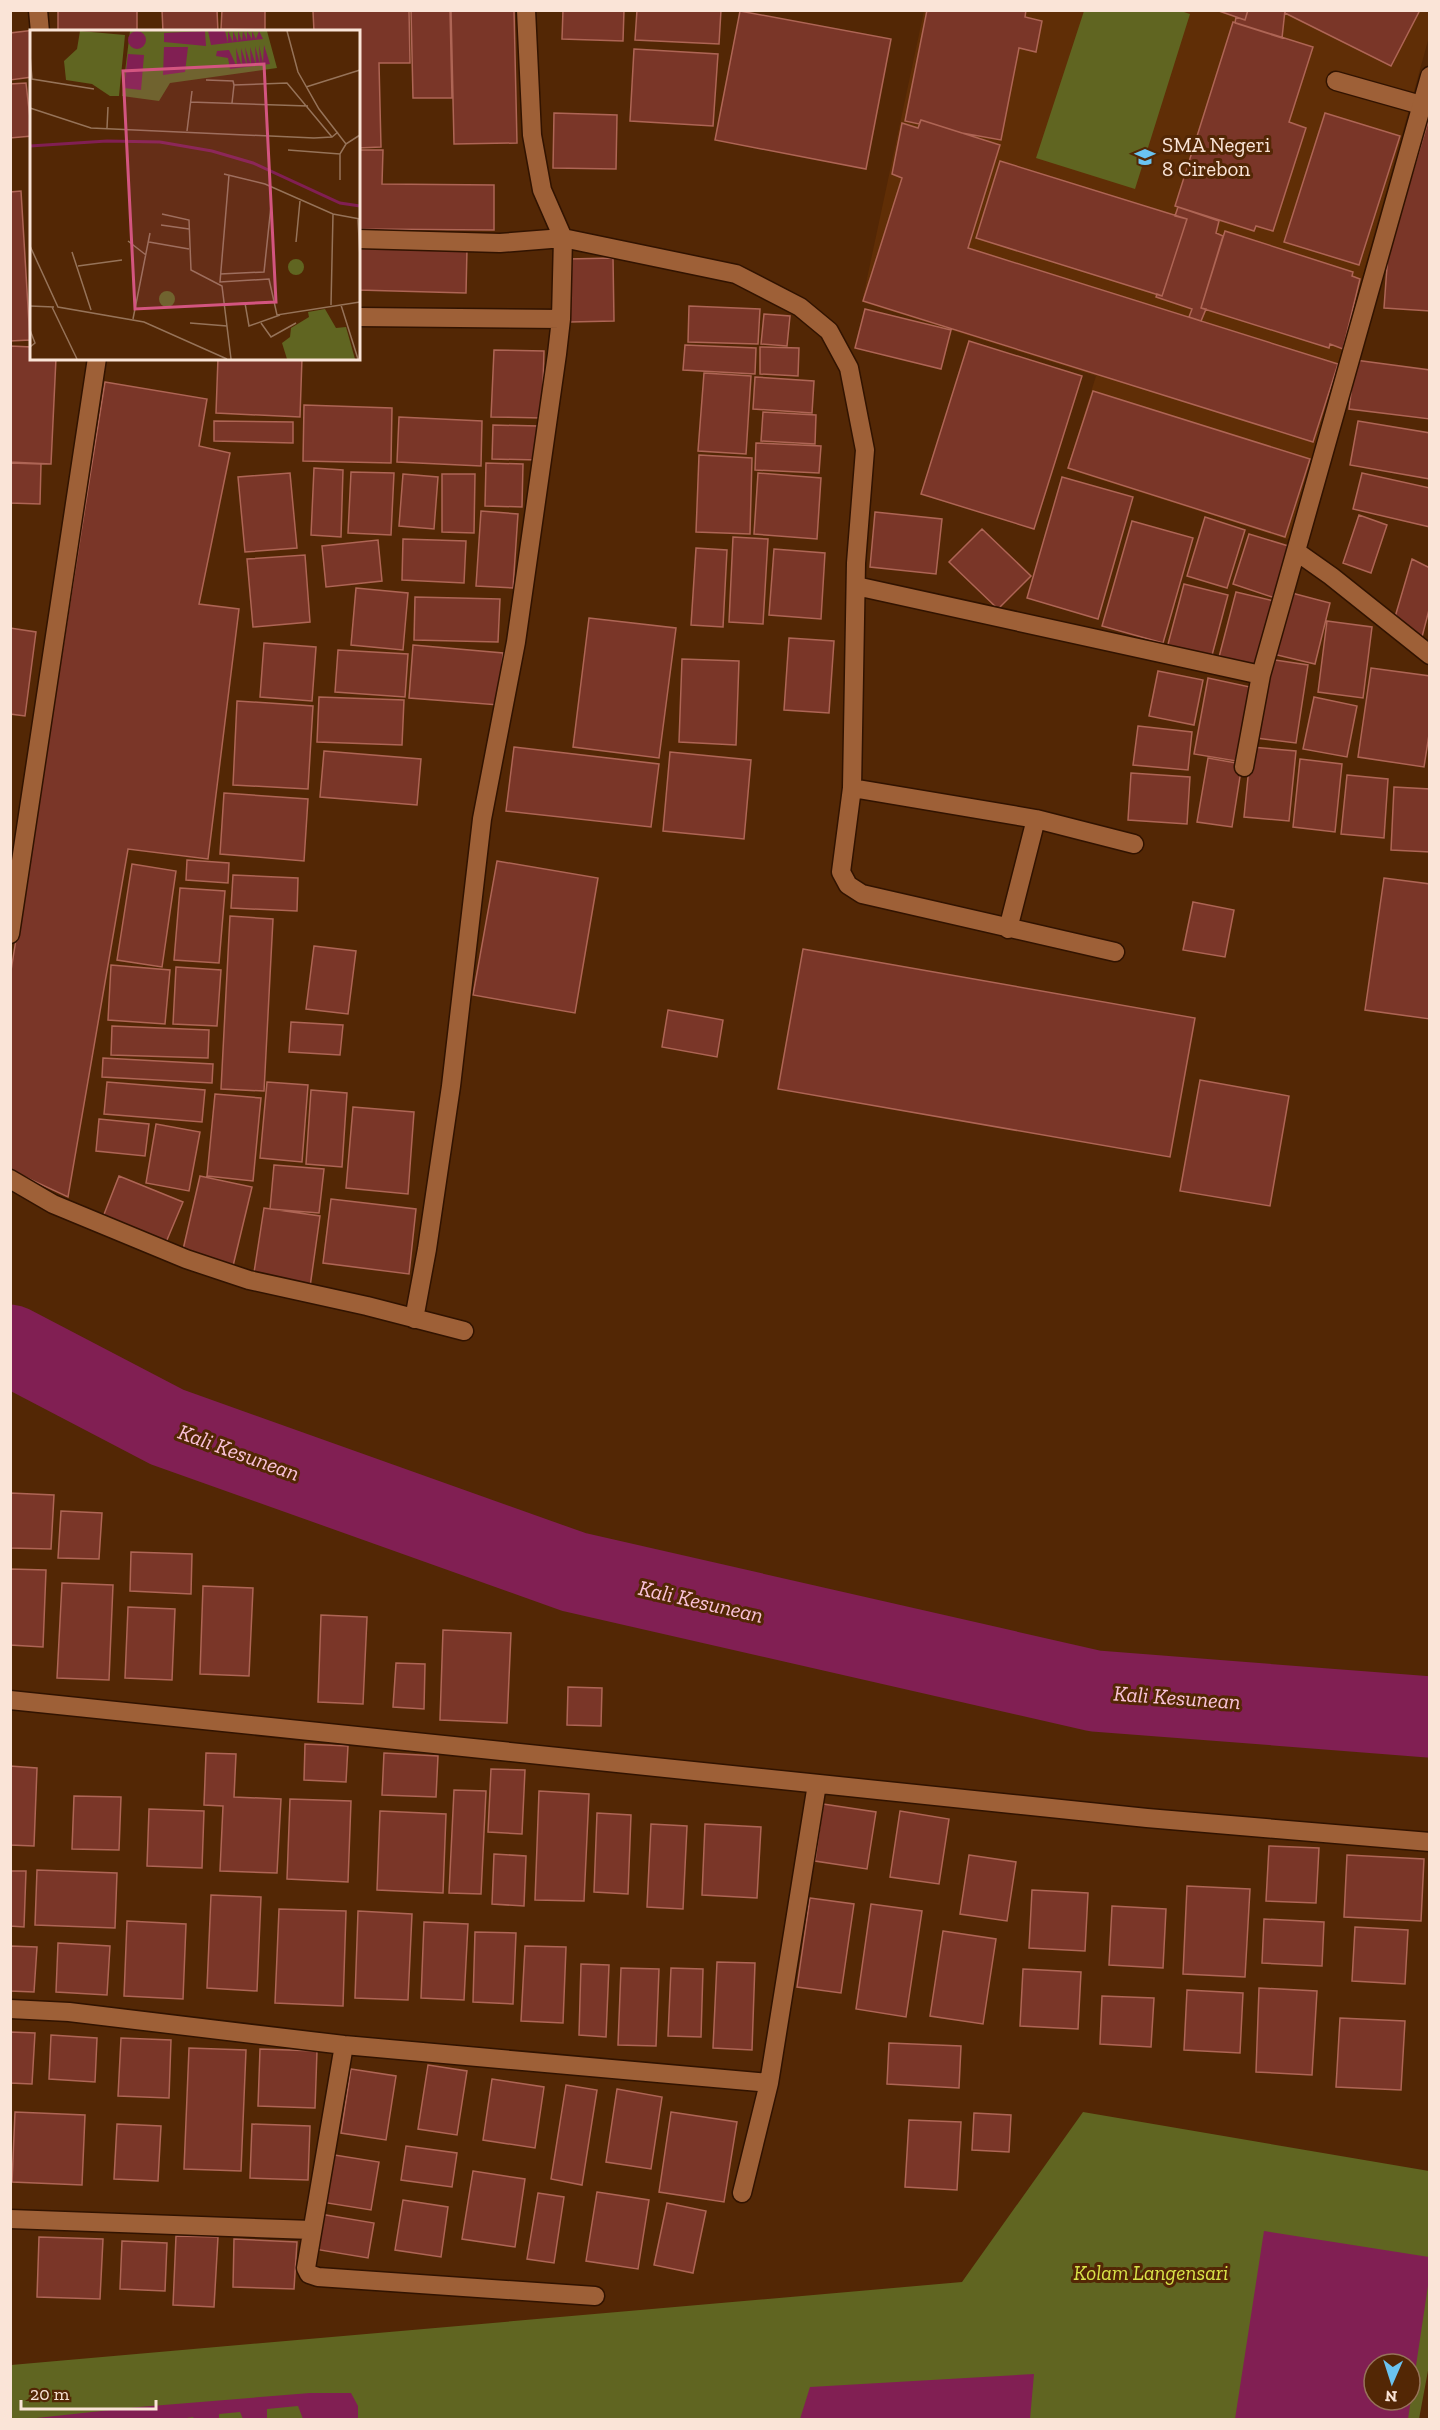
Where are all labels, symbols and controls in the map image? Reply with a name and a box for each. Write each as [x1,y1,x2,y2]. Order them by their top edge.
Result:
inset map [30,30,360,360]
place label: SMA Negeri 8 Cirebon [1162,132,1271,181]
school or university icon: SMA Negeri 8 Cirebon [1133,145,1157,169]
water label: Kali Kesunean [174,1418,303,1487]
water label: Kali Kesunean [636,1574,766,1629]
water label: Kali Kesunean [1112,1680,1241,1715]
park label: Kolam Langensari [1074,2260,1228,2285]
north arrow [1362,2352,1422,2412]
scale bar [21,2373,156,2411]
text: 20 m [30,2383,70,2405]
text: N [1385,2387,1398,2406]

